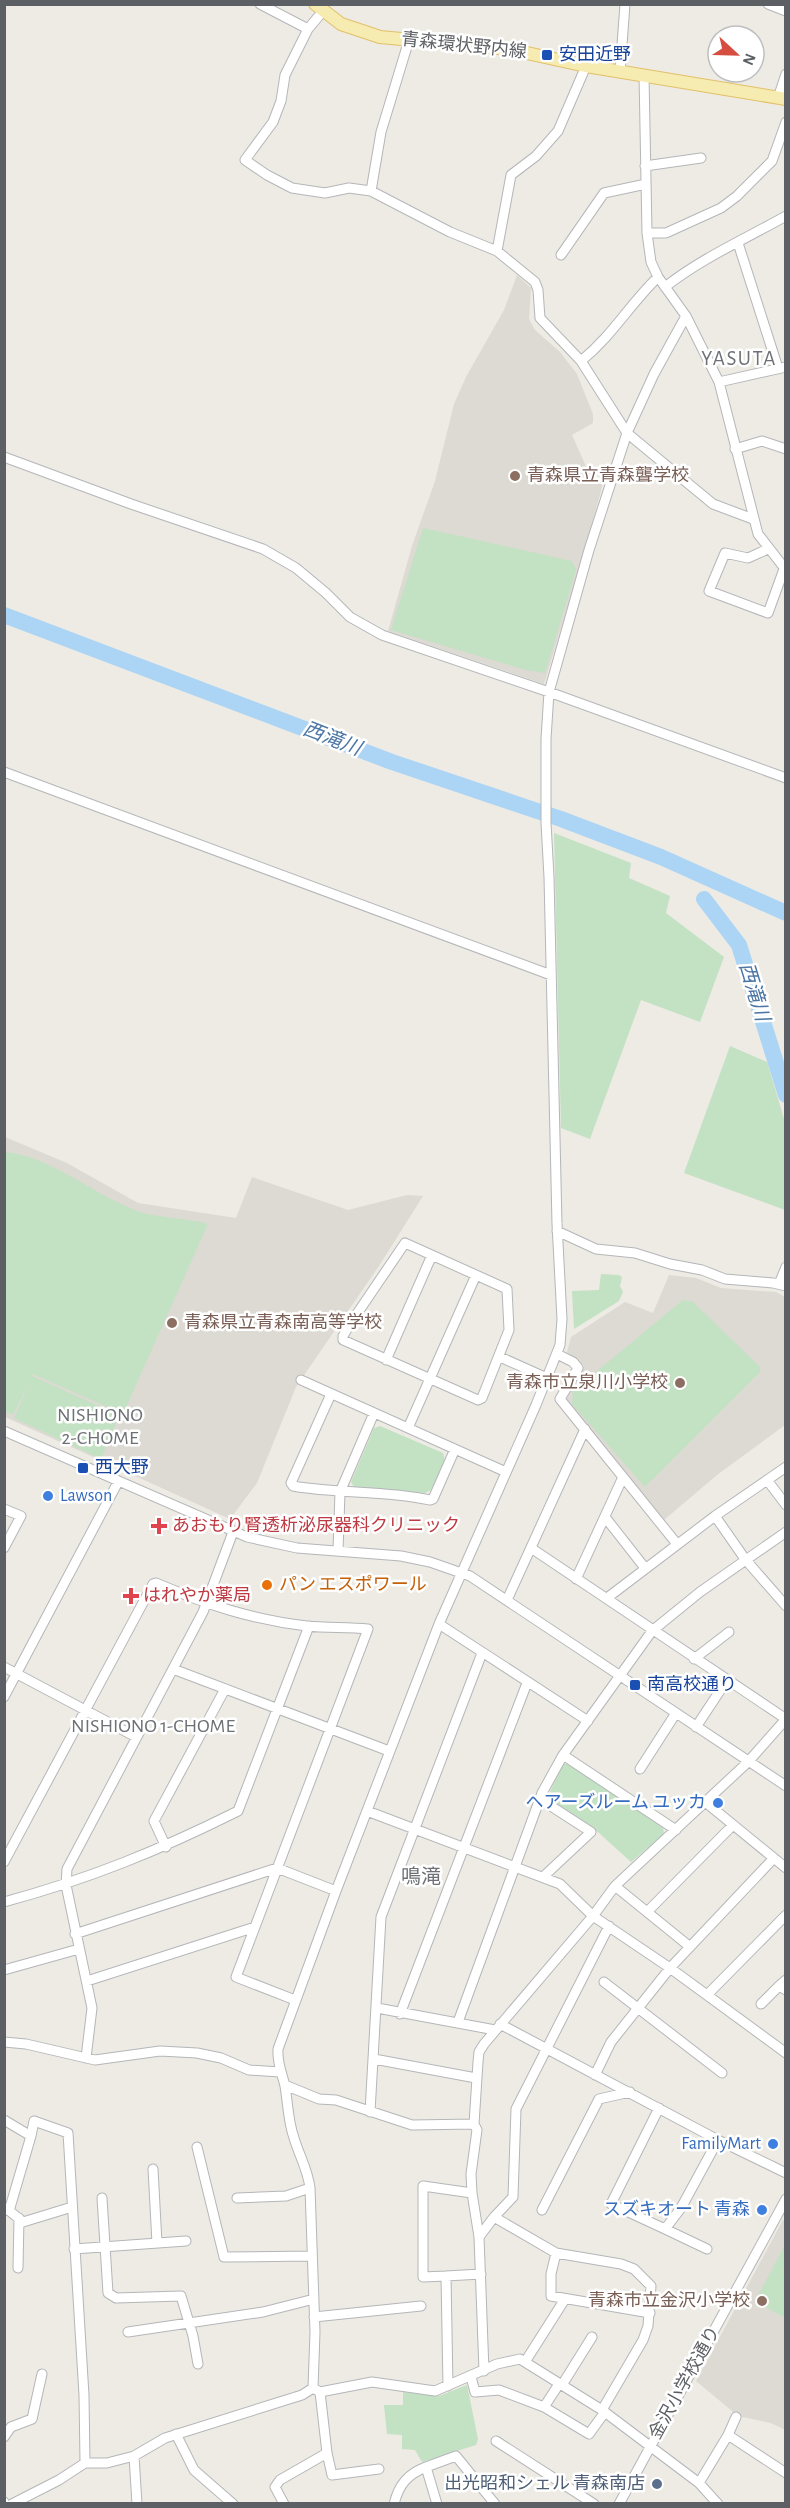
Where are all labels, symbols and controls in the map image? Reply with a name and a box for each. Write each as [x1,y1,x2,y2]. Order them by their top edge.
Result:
north arrow [706,24,766,84]
street label: 青森環状野内線 [400,28,528,62]
place label: 安田近野 [559,44,631,64]
marker: 安田近野 [540,48,554,62]
text: N [739,51,758,67]
district label: YASUTA [701,348,777,369]
place label: 青森県立青森聾学校 [527,465,689,485]
marker: 青森県立青森聾学校 [508,469,522,483]
water label: 西滝川 [300,718,366,760]
water label: 西滝川 [736,960,774,1026]
place label: 青森県立青森南高等学校 [184,1312,382,1332]
marker: 青森県立青森南高等学校 [165,1316,179,1330]
place label: 青森市立泉川小学校 [506,1372,668,1392]
marker: 青森市立泉川小学校 [673,1376,687,1390]
district label: NISHIONO 2-CHOME [57,1405,143,1448]
place label: 西大野 [95,1458,149,1477]
marker: 西大野 [76,1461,90,1475]
place label: Lawson [60,1487,112,1505]
marker: Lawson [41,1489,55,1503]
place label: あおもり腎透析泌尿器科クリニック [172,1515,460,1535]
marker: あおもり腎透析泌尿器科クリニック [150,1517,168,1535]
place label: パン エスポワール [279,1575,427,1594]
marker: パン エスポワール [260,1578,274,1592]
place label: はれやか薬局 [143,1586,251,1605]
marker: はれやか薬局 [124,1589,138,1603]
place label: 南高校通り [647,1675,737,1694]
marker: 南高校通り [628,1678,642,1692]
district label: NISHIONO 1-CHOME [71,1716,235,1736]
place label: ヘアーズルーム ユッカ [526,1792,706,1812]
marker: ヘアーズルーム ユッカ [711,1796,725,1810]
district label: 鳴滝 [401,1866,441,1887]
place label: FamilyMart [681,2135,761,2153]
marker: FamilyMart [766,2137,780,2151]
place label: スズキオート 青森 [603,2199,750,2219]
marker: スズキオート 青森 [755,2203,769,2217]
place label: 青森市立金沢小学校 [588,2290,750,2310]
marker: 青森市立金沢小学校 [755,2294,769,2308]
street label: 金沢小学校通り [645,2323,723,2442]
place label: 出光昭和シェル 青森南店 [444,2473,645,2493]
marker: 出光昭和シェル 青森南店 [650,2477,664,2491]

